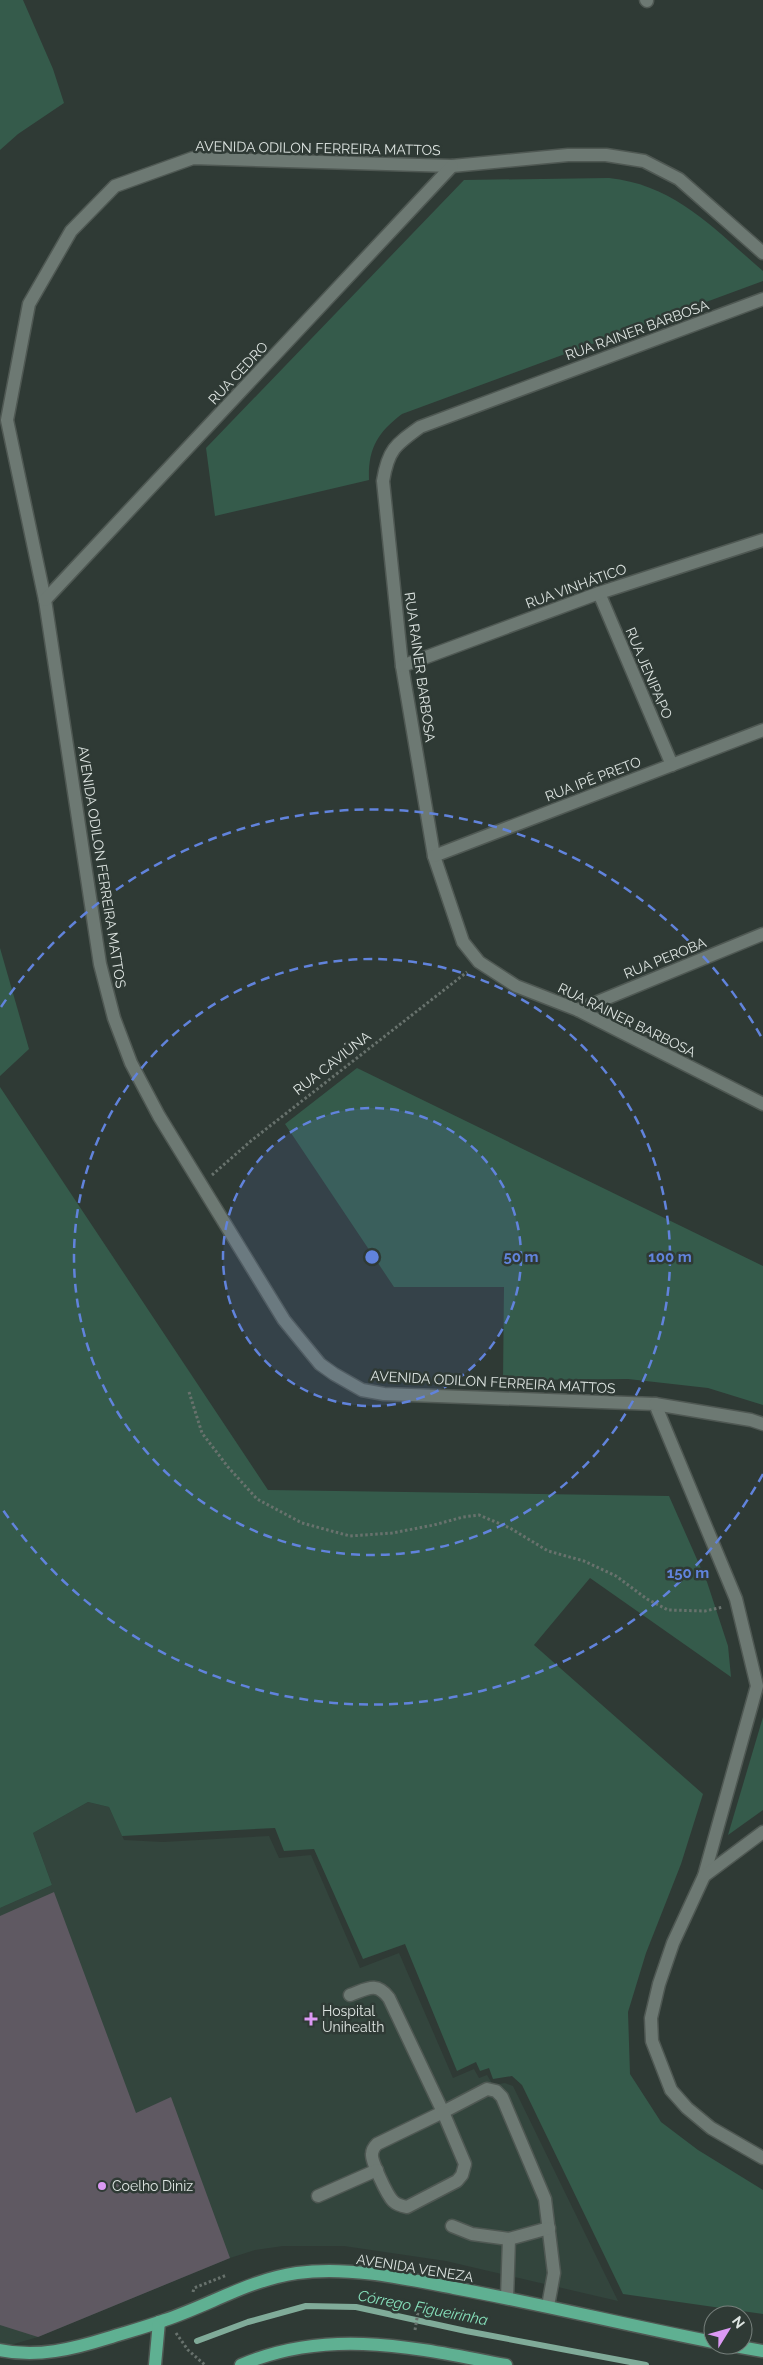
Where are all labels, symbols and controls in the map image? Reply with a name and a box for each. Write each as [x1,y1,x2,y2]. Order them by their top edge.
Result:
street label: AVENIDA ODILON FERREIRA MATTOS [195,138,441,158]
street label: RUA RAINER BARBOSA [563,296,711,363]
street label: RUA CEDRO [205,338,271,408]
street label: RUA VINHÁTICO [523,559,629,612]
street label: RUA RAINER BARBOSA [402,591,439,744]
street label: RUA JENIPAPO [623,625,675,721]
street label: AVENIDA ODILON FERREIRA MATTOS [75,745,129,990]
street label: RUA IPÊ PRETO [543,752,643,805]
street label: RUA PEROBA [621,934,709,982]
street label: RUA RAINER BARBOSA [555,980,699,1061]
street label: RUA CAVIÚNA [289,1027,374,1098]
centre of rings [363,1248,381,1266]
text: 50 m [503,1248,539,1266]
text: 100 m [648,1248,692,1266]
street label: AVENIDA ODILON FERREIRA MATTOS [370,1368,616,1396]
text: 150 m [667,1564,709,1582]
place label: Hospital Unihealth [322,2003,384,2035]
marker: Hospital Unihealth [304,2012,318,2026]
place label: Coelho Diniz [112,2178,193,2194]
marker: Coelho Diniz [96,2180,108,2192]
street label: AVENIDA VENEZA [355,2251,475,2285]
water label: Córrego Figueirinha [356,2287,490,2329]
north arrow [703,2305,753,2355]
text: N [729,2313,748,2331]

